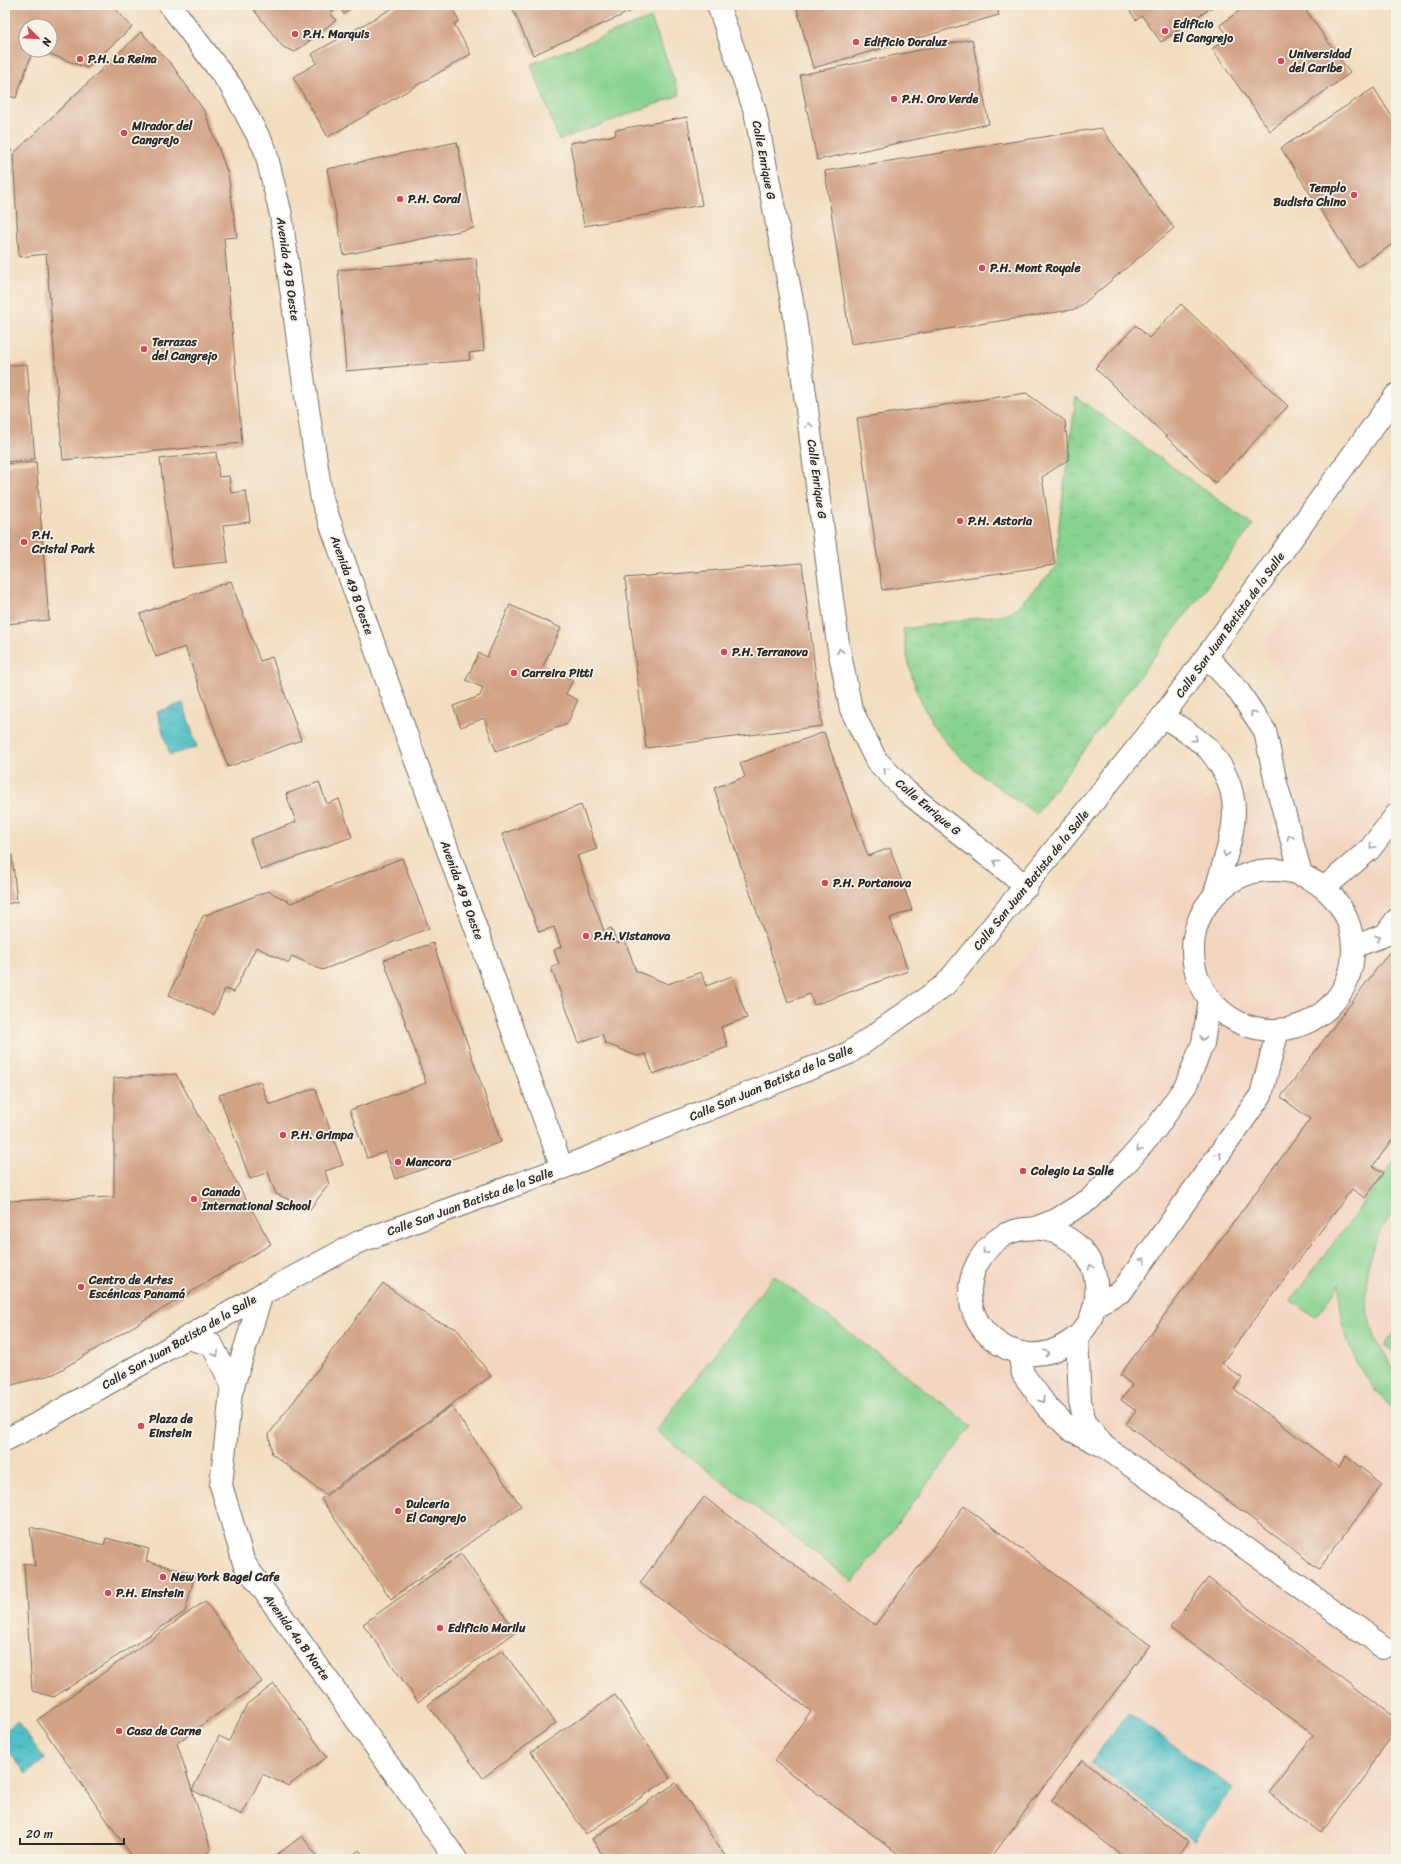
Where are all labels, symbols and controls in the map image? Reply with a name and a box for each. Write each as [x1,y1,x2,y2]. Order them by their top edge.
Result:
place label: Edificio El Cangrejo [1173,13,1233,49]
north arrow [18,18,58,58]
place label: P.H. Marquis [303,23,370,45]
marker: Edificio El Cangrejo [1160,26,1170,36]
marker: P.H. Marquis [290,29,300,39]
place label: Edificio Doraluz [864,31,949,53]
text: N [36,34,57,50]
marker: Edificio Doraluz [851,37,861,47]
place label: Universidad del Caribe [1289,43,1353,79]
place label: P.H. La Reina [88,48,157,70]
marker: P.H. La Reina [75,54,85,64]
marker: Universidad del Caribe [1276,56,1286,66]
place label: P.H. Oro Verde [902,88,978,110]
marker: P.H. Oro Verde [889,94,899,104]
place label: Mirador del Cangrejo [131,115,193,151]
street label: Calle Enrique G [746,119,783,202]
marker: Mirador del Cangrejo [119,128,129,138]
place label: Templo Budista Chino [1273,177,1347,213]
place label: P.H. Coral [408,188,461,210]
marker: Templo Budista Chino [1349,190,1359,200]
marker: P.H. Coral [395,194,405,204]
street label: Avenida 49 B Oeste [270,215,306,322]
place label: P.H. Mont Royale [990,257,1082,279]
marker: P.H. Mont Royale [977,263,987,273]
place label: Terrazas del Cangrejo [152,331,218,367]
marker: Terrazas del Cangrejo [139,344,149,354]
one-way arrow [805,422,814,428]
street label: Calle Enrique G [801,438,834,521]
place label: P.H. Astoria [968,510,1033,532]
marker: P.H. Astoria [955,516,965,526]
place label: P.H. Cristal Park [31,524,96,560]
street label: Avenida 49 B Oeste [323,531,380,638]
marker: P.H. Cristal Park [19,537,29,547]
street label: Calle San Juan Batista de la Salle [1169,547,1291,703]
place label: P.H. Terranova [732,641,808,663]
marker: P.H. Terranova [719,647,729,657]
one-way arrow [836,648,844,654]
place label: Carreira Pitti [521,662,593,684]
marker: Carreira Pitti [509,668,519,678]
one-way arrow [1251,711,1258,718]
one-way arrow [1190,734,1197,741]
one-way arrow [883,767,890,775]
street label: Calle Enrique G [890,773,966,842]
street label: Calle San Juan Batista de la Salle [967,805,1095,955]
one-way arrow [1286,833,1295,840]
street label: Avenida 49 B Oeste [433,836,490,943]
one-way arrow [1369,841,1376,848]
one-way arrow [1222,850,1231,857]
one-way arrow [993,860,1000,867]
place label: P.H. Portanova [833,872,911,894]
marker: P.H. Portanova [820,878,830,888]
place label: P.H. Vistanova [594,925,670,947]
marker: P.H. Vistanova [581,931,591,941]
one-way arrow [1374,934,1381,942]
one-way arrow [1200,1035,1208,1041]
street label: Calle San Juan Batista de la Salle [686,1038,856,1128]
place label: P.H. Grimpa [291,1124,354,1146]
marker: P.H. Grimpa [278,1130,288,1140]
one-way arrow [1136,1144,1143,1152]
place label: Mancora [405,1151,452,1173]
one-way arrow [1214,1152,1221,1159]
marker: Mancora [393,1157,403,1167]
place label: Colegio La Salle [1030,1160,1115,1182]
street label: Calle San Juan Batista de la Salle [384,1162,557,1242]
marker: Colegio La Salle [1018,1166,1028,1176]
place label: Canada International School [201,1181,312,1217]
marker: Canada International School [189,1194,199,1204]
one-way arrow [983,1246,990,1254]
one-way arrow [1138,1258,1145,1265]
one-way arrow [1087,1263,1096,1270]
place label: Centro de Artes Escénicas Panamá [88,1269,185,1305]
marker: Centro de Artes Escénicas Panamá [76,1282,86,1292]
street label: Calle San Juan Batista de la Salle [97,1288,261,1396]
one-way arrow [1043,1349,1050,1358]
one-way arrow [211,1350,219,1358]
one-way arrow [1037,1396,1045,1403]
place label: Plaza de Einstein [149,1408,193,1444]
marker: Plaza de Einstein [136,1421,146,1431]
place label: Dulceria El Cangrejo [406,1493,466,1529]
marker: Dulceria El Cangrejo [393,1506,403,1516]
place label: New York Bagel Cafe [170,1566,280,1588]
marker: New York Bagel Cafe [158,1572,168,1582]
place label: P.H. Einstein [116,1582,184,1604]
marker: P.H. Einstein [103,1588,113,1598]
street label: Avenida 4a B Norte [257,1588,336,1685]
place label: Edificio Marilu [448,1617,526,1639]
marker: Edificio Marilu [435,1623,445,1633]
place label: Casa de Carne [126,1720,202,1742]
marker: Casa de Carne [114,1726,124,1736]
scale bar [20,1820,124,1846]
text: 20 m [26,1823,53,1845]

